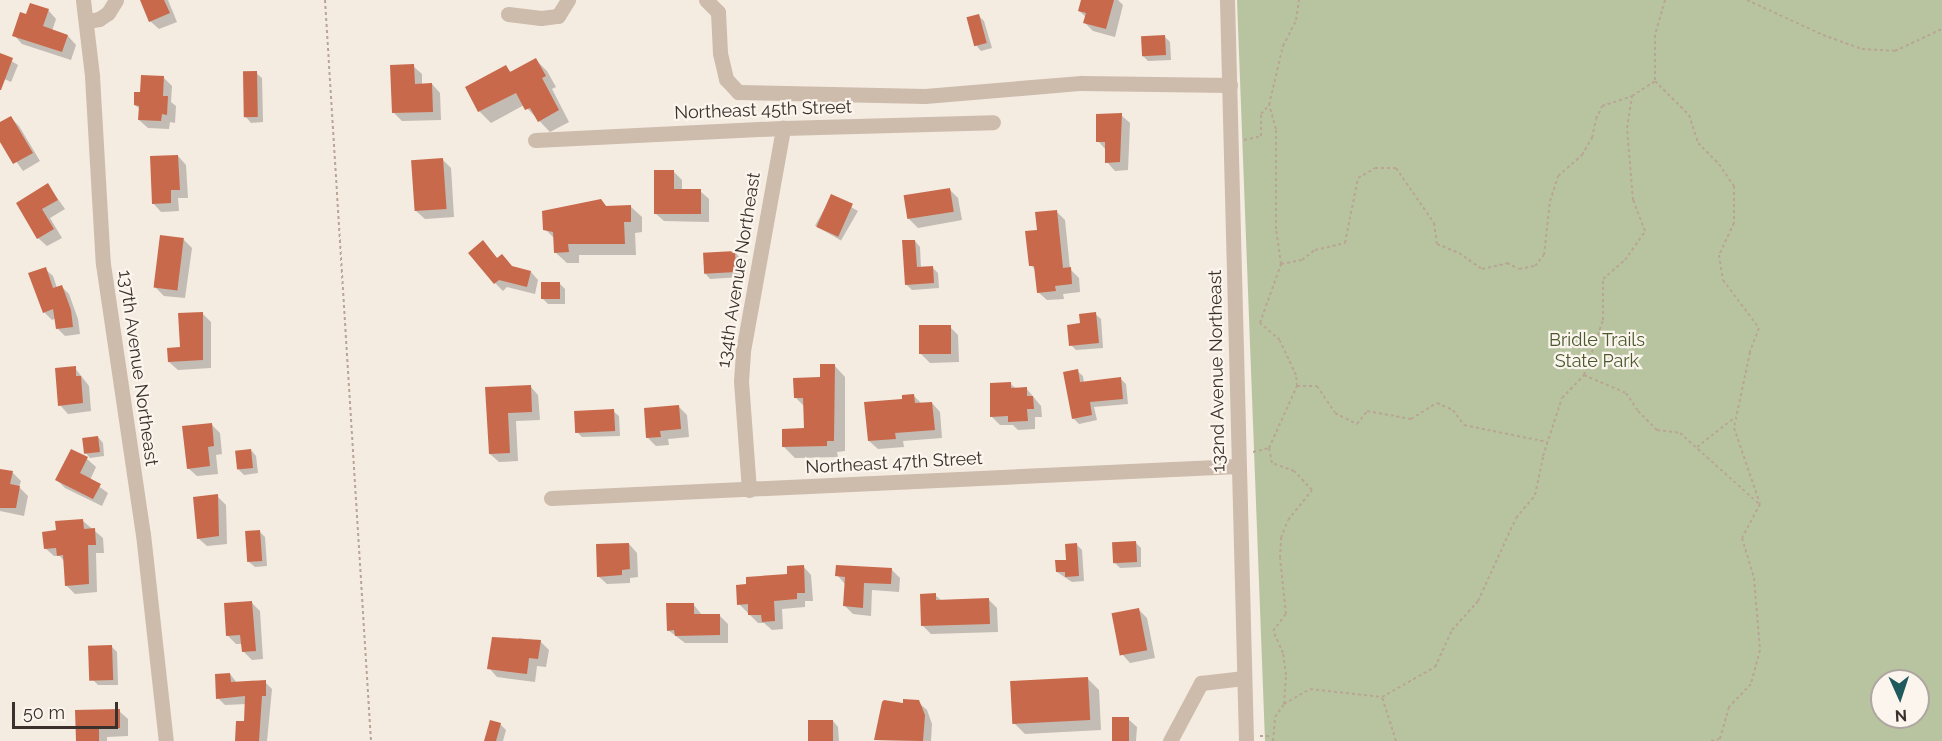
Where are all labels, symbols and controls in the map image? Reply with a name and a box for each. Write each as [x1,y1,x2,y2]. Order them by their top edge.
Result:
street label: Northeast 45th Street [674,96,852,124]
street label: 134th Avenue Northeast [713,170,765,370]
street label: 137th Avenue Northeast [114,268,162,468]
street label: 132nd Avenue Northeast [1204,269,1230,473]
park label: Bridle Trails State Park [1549,330,1645,372]
street label: Northeast 47th Street [805,448,983,478]
north arrow [1870,669,1930,729]
scale bar [15,690,122,728]
text: 50 m [23,702,65,723]
text: N [1894,706,1907,725]

